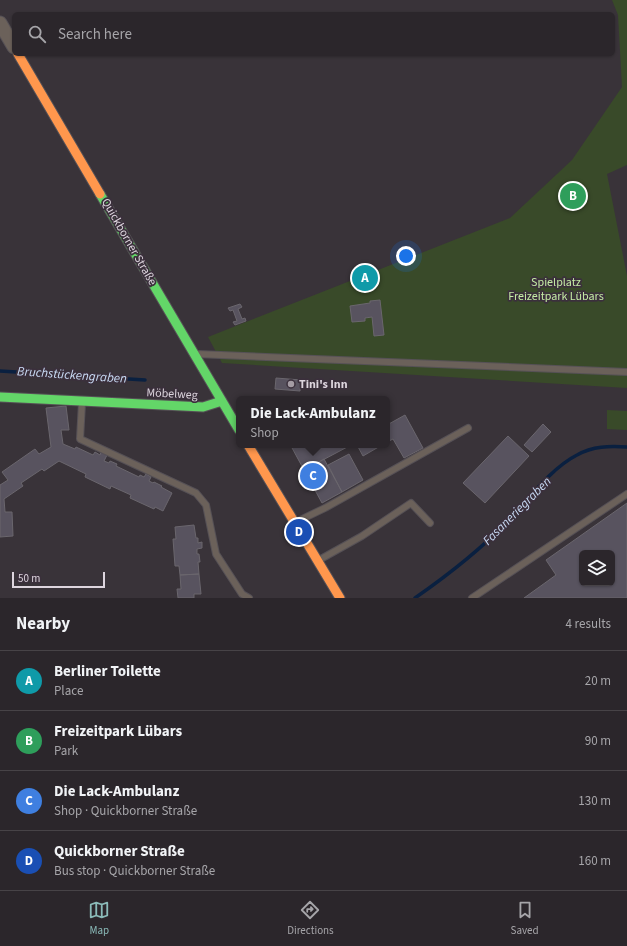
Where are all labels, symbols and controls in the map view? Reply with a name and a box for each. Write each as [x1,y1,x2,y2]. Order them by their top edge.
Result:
search box [12,12,615,56]
icon: search [26,23,48,45]
text: Search here [58,24,132,45]
pin: B [560,181,586,211]
street label: Quickborner Straße [97,195,161,289]
your location [396,246,416,266]
pin: A [352,263,378,293]
park label: Spielplatz Freizeitpark Lübars [508,274,604,305]
water label: Bruchstückengraben [16,362,128,388]
place label: Tini's Inn [299,376,348,393]
marker: Tini's Inn [286,379,296,389]
street label: Möbelweg [146,384,198,404]
popup [236,396,390,448]
text: Die Lack-Ambulanz [250,403,376,424]
text: Shop [250,424,279,442]
pin: C [300,461,326,491]
water label: Fasaneriegraben [479,473,555,549]
pin: D [286,517,312,547]
map controls [579,550,615,586]
button: layers [579,550,615,586]
scale bar [12,570,105,589]
text: 50 m [18,571,40,586]
text: Nearby [16,612,70,636]
text: 4 results [566,615,611,633]
text: Berliner Toilette [54,661,161,682]
text: A [25,672,33,690]
text: 20 m [585,672,611,690]
text: Place [54,682,83,700]
text: Freizeitpark Lübars [54,721,182,742]
text: B [25,732,33,750]
text: 90 m [585,732,611,750]
text: Park [54,742,78,760]
text: Die Lack-Ambulanz [54,781,179,802]
text: C [25,792,33,810]
text: 130 m [578,792,611,810]
text: Shop · Quickborner Straße [54,802,197,820]
text: Quickborner Straße [54,841,185,862]
text: D [25,852,33,870]
text: 160 m [578,852,611,870]
text: Bus stop · Quickborner Straße [54,862,215,880]
tab: Map [88,899,110,938]
tab: Directions [287,899,334,938]
tab: Saved [511,899,539,938]

